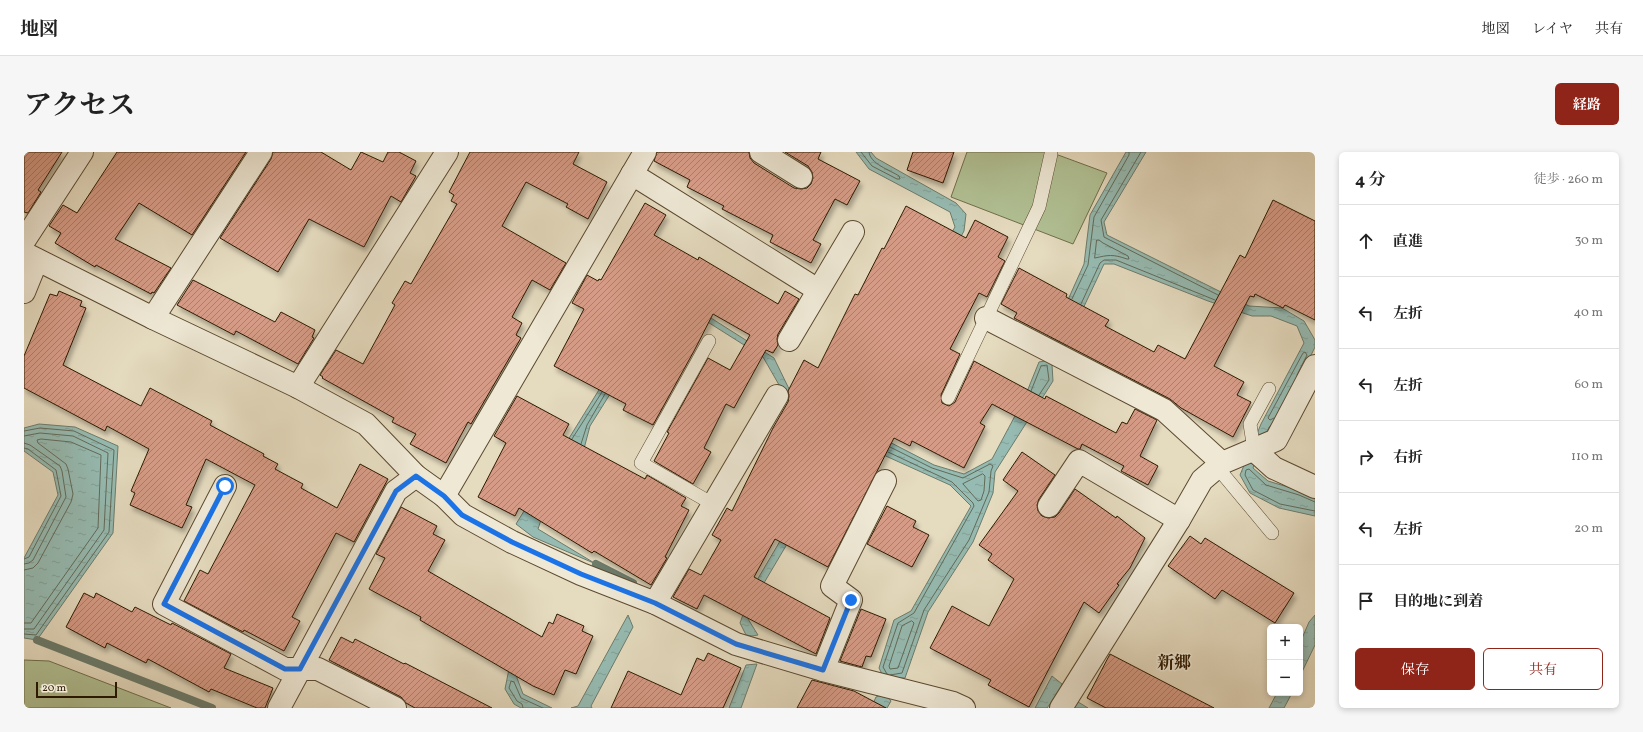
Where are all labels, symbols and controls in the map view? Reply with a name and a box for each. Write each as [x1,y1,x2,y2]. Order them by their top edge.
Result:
text: 地図 [20,17,58,43]
text: 地図 [1482,20,1510,39]
text: レイヤ [1532,20,1573,39]
text: 共有 [1595,20,1623,39]
button: 経路 [1555,83,1619,125]
text: アクセス [24,87,135,126]
text: 4 分 [1355,169,1386,192]
text: 徒歩 · 260 m [1534,171,1603,189]
icon: ahead [1355,230,1377,252]
text: 直進 [1393,232,1423,253]
text: 30 m [1575,232,1603,250]
icon: left [1355,302,1377,324]
text: 左折 [1393,304,1423,325]
text: 40 m [1574,304,1603,322]
icon: left [1355,374,1377,396]
text: 左折 [1393,376,1423,397]
text: 60 m [1575,376,1603,394]
icon: right [1355,446,1377,468]
text: 右折 [1393,448,1423,469]
text: 110 m [1571,448,1603,466]
route start [216,477,234,495]
icon: left [1355,518,1377,540]
text: 左折 [1393,520,1423,541]
text: 20 m [1574,520,1603,538]
icon: arrive [1355,590,1377,612]
route end [842,591,860,609]
text: 目的地に到着 [1393,592,1483,613]
map controls [1267,624,1303,696]
button: + [1267,624,1303,660]
button: 保存 [1355,648,1475,690]
button: 共有 [1483,648,1603,690]
district label: 新郷 [1157,652,1191,675]
button: − [1267,660,1303,696]
scale bar [36,680,117,699]
text: 20 m [42,681,66,696]

